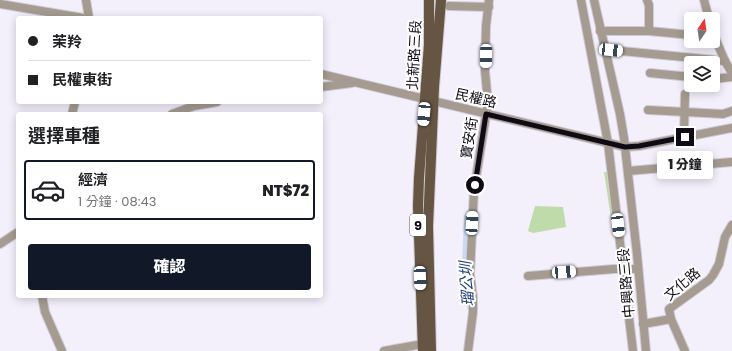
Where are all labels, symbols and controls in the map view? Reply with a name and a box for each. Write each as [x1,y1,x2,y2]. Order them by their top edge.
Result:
north arrow [684,12,720,48]
map controls [684,12,720,92]
street label: 北新路三段 [402,20,426,90]
text: 茉羚 [52,31,82,52]
car [598,43,624,57]
car [480,44,492,68]
button: layers [684,56,720,92]
text: 民權東街 [52,69,112,90]
street label: 民權路 [453,84,499,112]
car [417,102,431,126]
street label: 寶安街 [456,116,482,160]
text: 選擇車種 [28,123,100,148]
route end [676,128,694,146]
callout: 1 分鐘 [657,151,713,179]
text: 1 分鐘 [668,155,702,174]
text: 經濟 [78,169,108,190]
icon: car [30,172,66,208]
route start [466,176,484,194]
text: NT$72 [262,180,309,201]
text: 1 分鐘 · 08:43 [78,192,156,211]
car [465,211,479,235]
car [611,212,625,238]
road number: 9 [410,214,426,236]
button: 確認 [28,244,311,290]
street label: 中興路三段 [613,247,639,319]
water label: 瑠公圳 [454,259,479,307]
street label: 文化路 [659,263,705,305]
car [552,265,576,279]
car [414,266,426,290]

